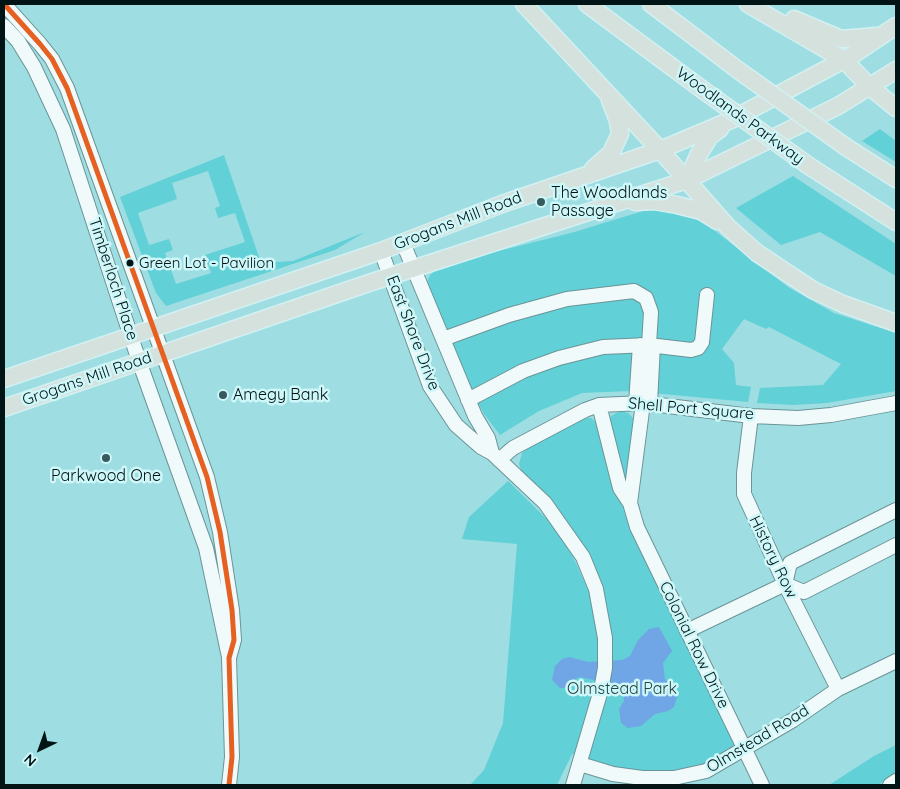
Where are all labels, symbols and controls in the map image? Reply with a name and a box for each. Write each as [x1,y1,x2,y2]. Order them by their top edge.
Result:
street label: Woodlands Parkway [672,63,808,169]
place label: The Woodlands Passage [551,183,667,221]
street label: Grogans Mill Road [391,188,525,254]
marker: The Woodlands Passage [535,196,547,208]
street label: Timberloch Place [84,215,142,343]
place label: Green Lot - Pavilion [139,254,274,272]
marker: Green Lot - Pavilion [125,258,135,268]
street label: East Shore Drive [382,273,444,393]
street label: Grogans Mill Road [20,348,154,410]
place label: Amegy Bank [233,385,328,405]
marker: Amegy Bank [217,389,229,401]
street label: Shell Port Square [627,394,755,424]
marker: Parkwood One [100,452,112,464]
place label: Parkwood One [51,466,161,486]
street label: History Row [745,513,801,601]
street label: Colonial Row Drive [655,578,733,712]
park label: Olmstead Park [567,679,677,699]
street label: Olmstead Road [703,701,813,777]
north arrow [15,724,65,774]
text: N [20,750,40,770]

